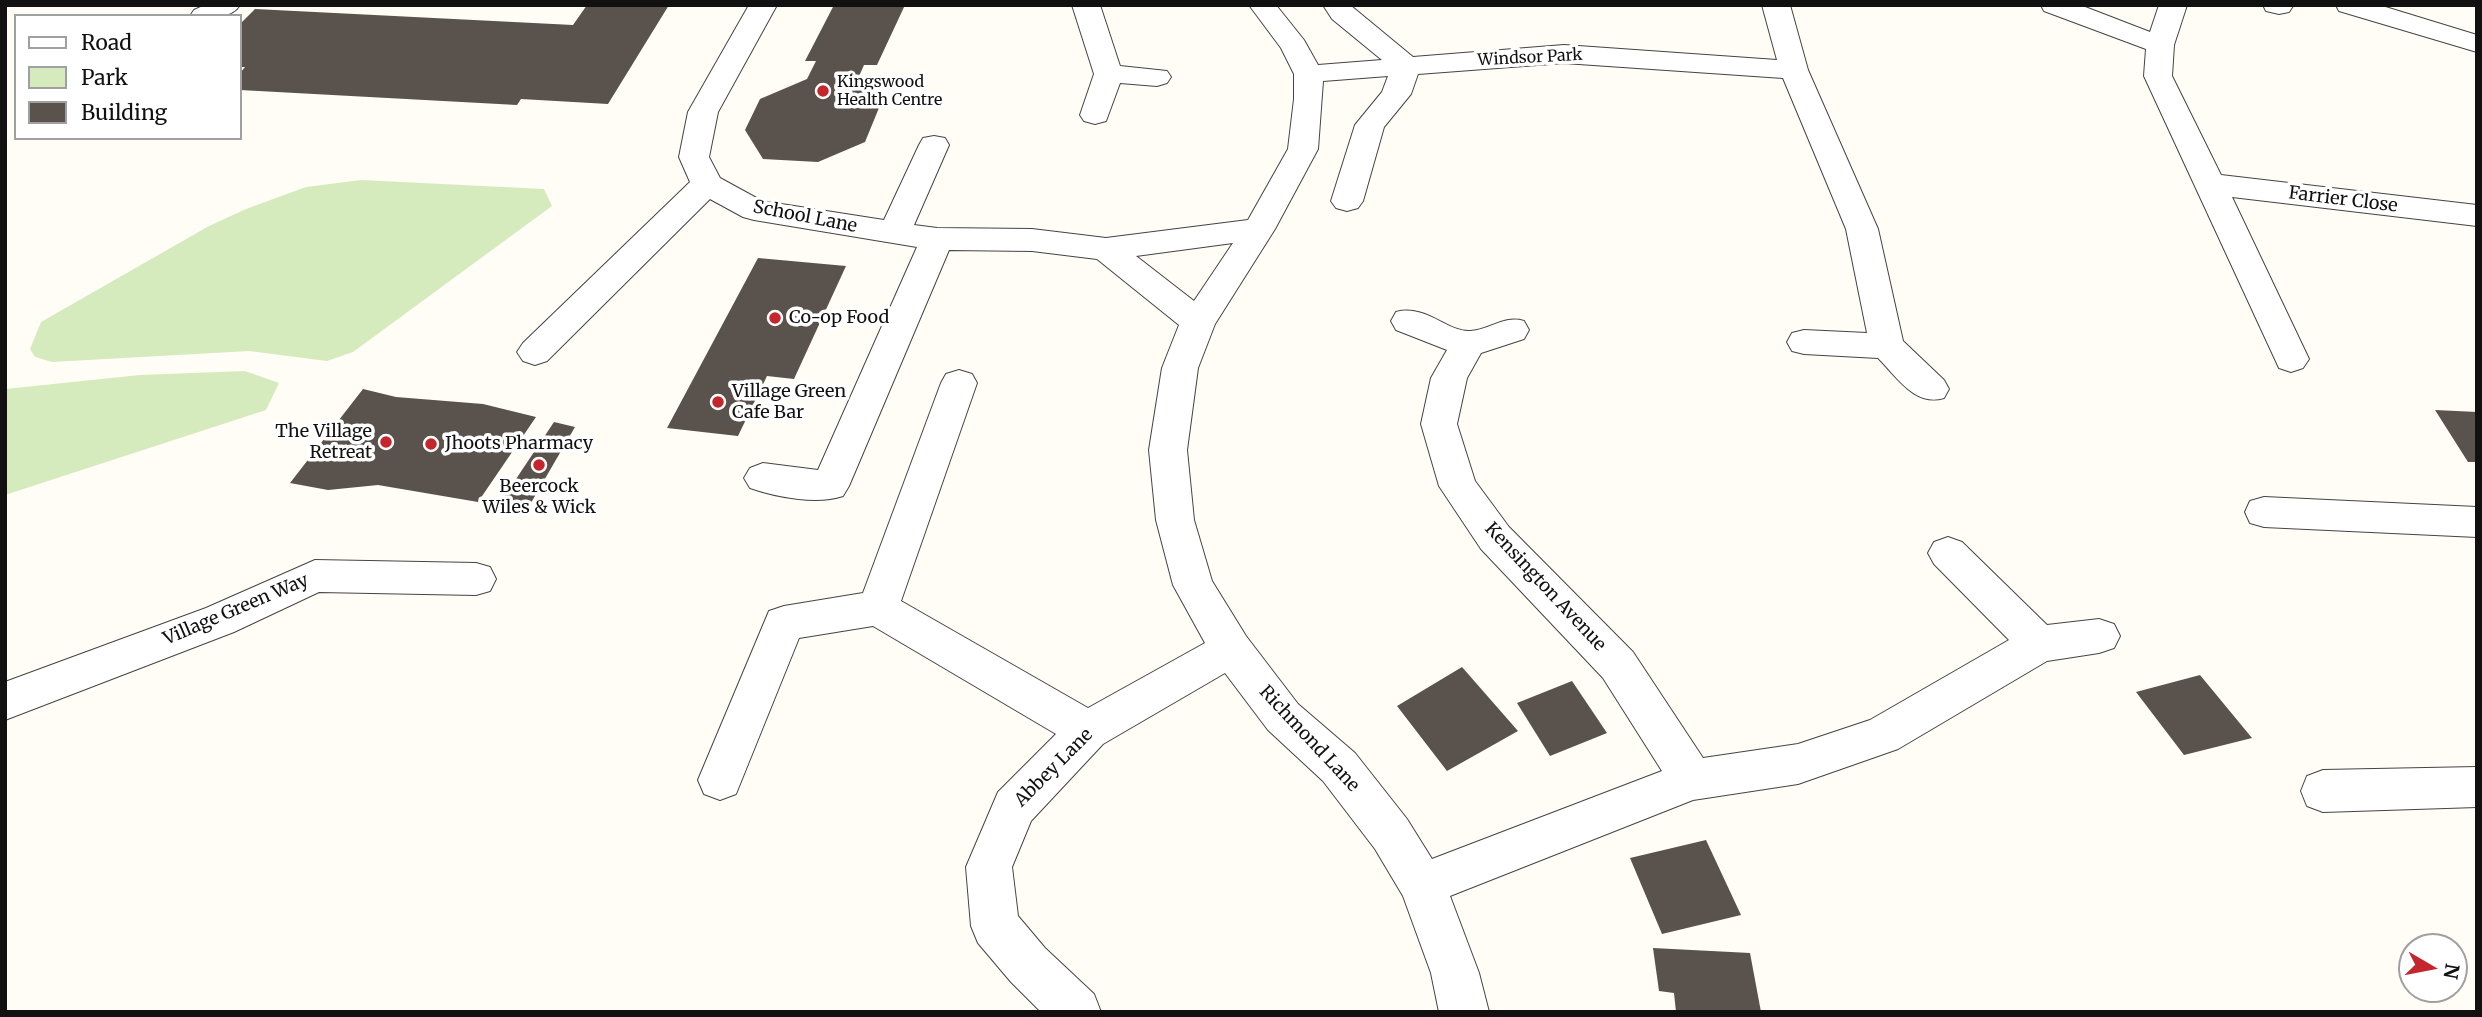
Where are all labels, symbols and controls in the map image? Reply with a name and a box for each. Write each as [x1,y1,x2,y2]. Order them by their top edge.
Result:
legend [14,14,242,140]
text: Road [81,29,132,56]
street label: Windsor Park [1477,46,1583,70]
text: Park [81,64,128,91]
place label: Kingswood Health Centre [837,72,942,110]
marker: Kingswood Health Centre [815,83,831,99]
text: Building [81,99,167,126]
street label: Farrier Close [2287,183,2399,217]
street label: School Lane [751,196,859,238]
place label: Co-op Food [789,307,889,329]
marker: Co-op Food [767,310,783,326]
place label: Village Green Cafe Bar [732,381,846,424]
marker: Village Green Cafe Bar [710,394,726,410]
place label: The Village Retreat [275,421,372,464]
place label: Jhoots Pharmacy [445,433,593,455]
marker: The Village Retreat [378,434,394,450]
marker: Jhoots Pharmacy [423,436,439,452]
marker: Beercock Wiles & Wick [531,457,547,473]
place label: Beercock Wiles & Wick [482,476,596,518]
street label: Kensington Avenue [1480,518,1610,656]
street label: Village Green Way [160,570,312,650]
street label: Richmond Lane [1254,682,1364,796]
street label: Abbey Lane [1010,724,1098,812]
north arrow [2398,933,2468,1003]
text: N [2439,962,2465,981]

